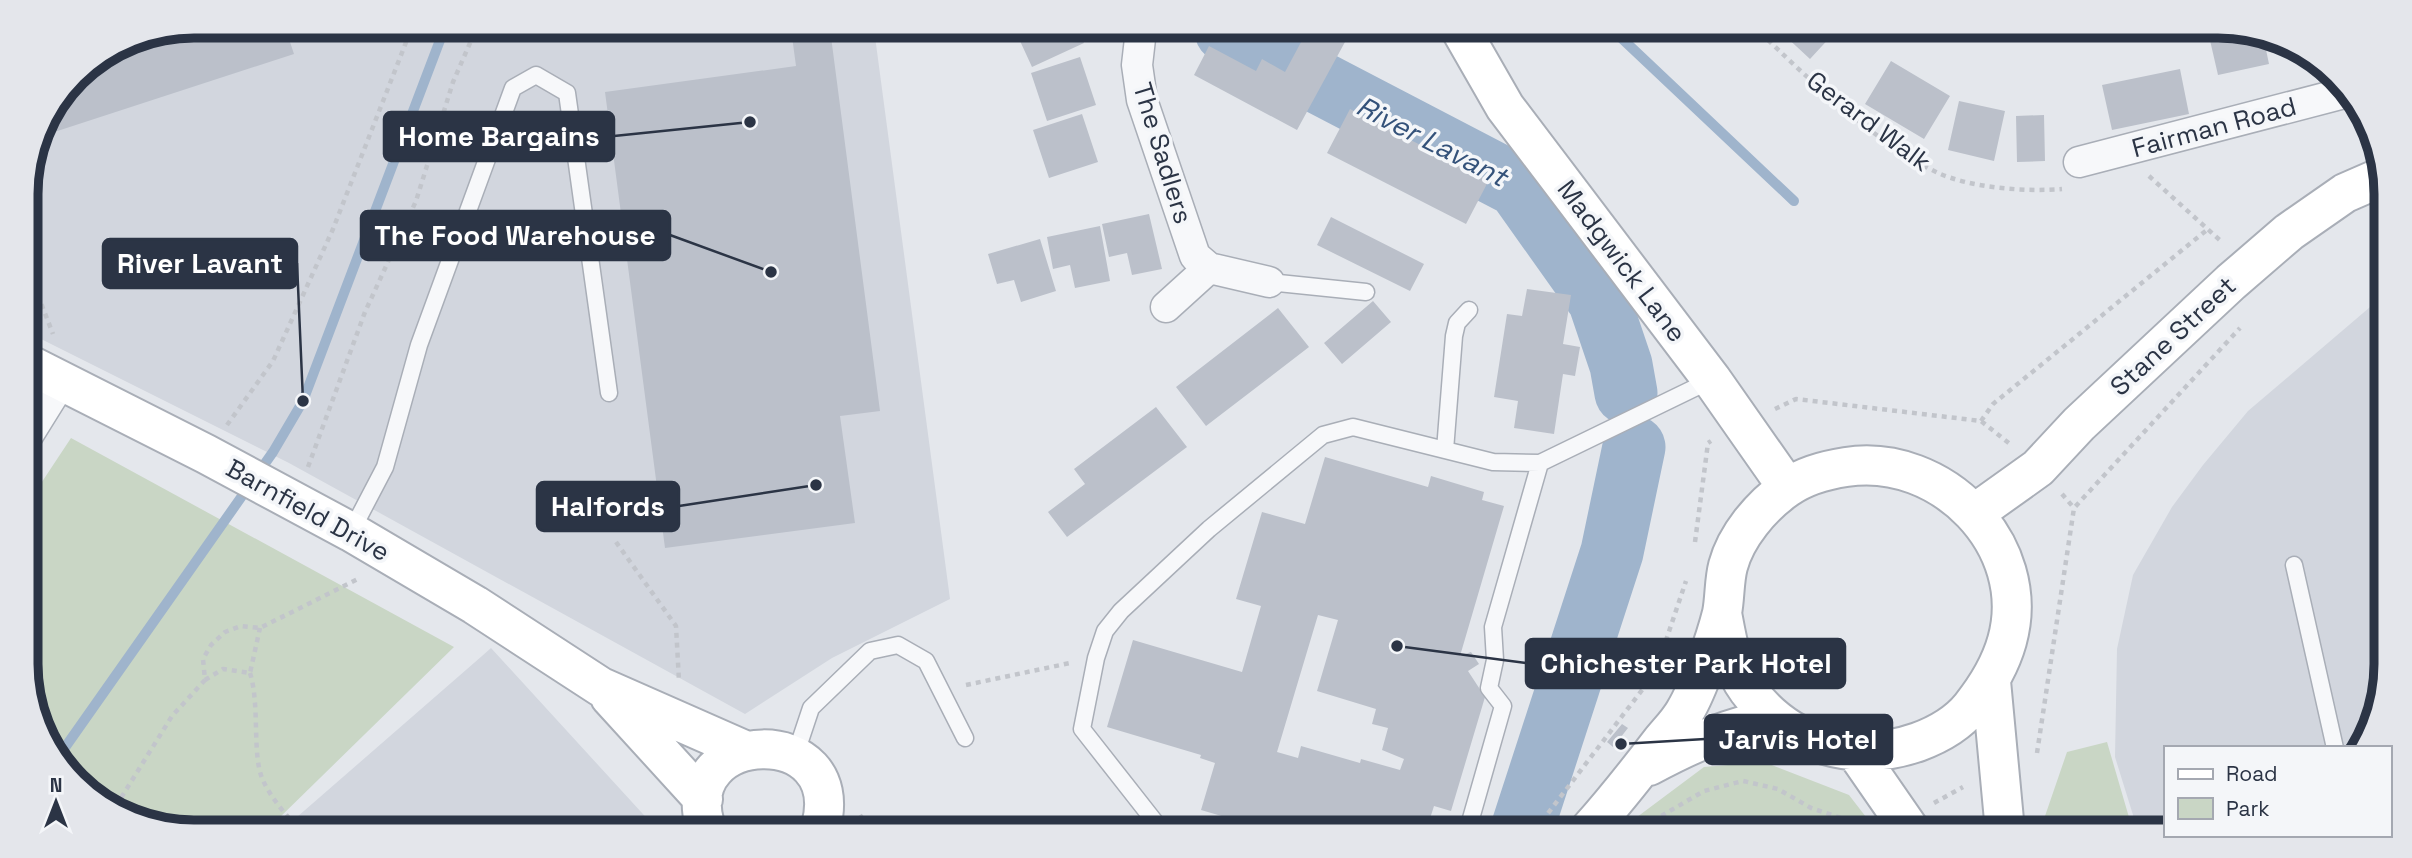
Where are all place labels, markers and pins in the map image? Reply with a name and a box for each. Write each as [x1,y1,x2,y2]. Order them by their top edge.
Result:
callout: Home Bargains [384,112,614,161]
callout: The Food Warehouse [361,211,670,260]
callout: River Lavant [103,239,297,288]
callout: Halfords [537,482,679,531]
callout: Chichester Park Hotel [1526,639,1845,688]
callout: Jarvis Hotel [1705,715,1892,764]

